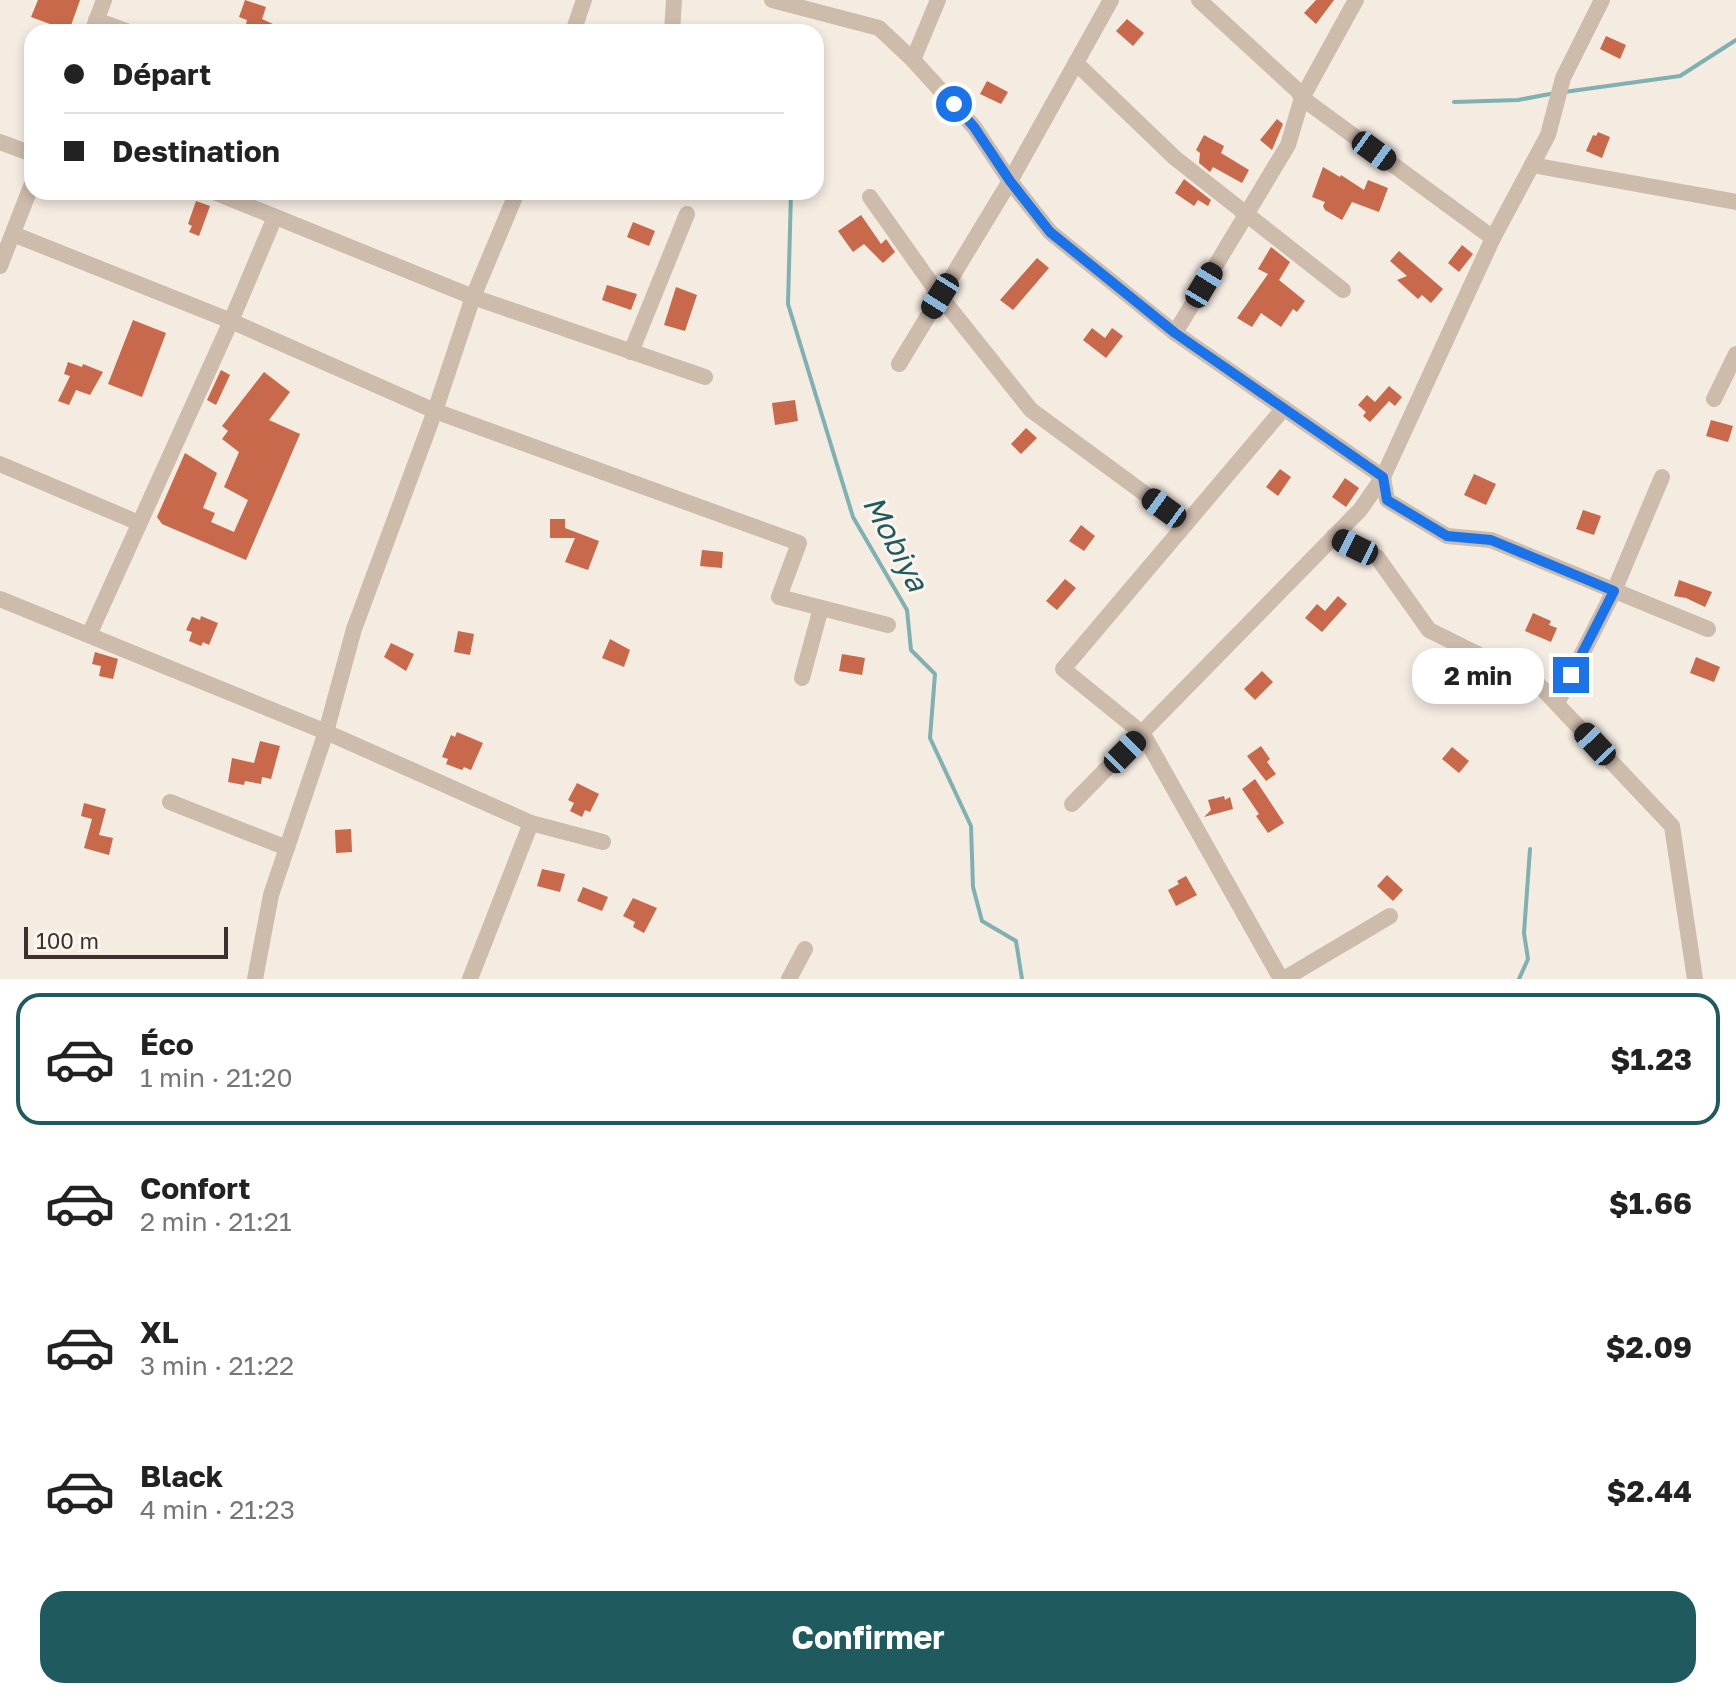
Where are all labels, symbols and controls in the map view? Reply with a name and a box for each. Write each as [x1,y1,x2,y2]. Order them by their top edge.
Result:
text: Départ [112,56,211,92]
route start [936,86,972,122]
car [1348,127,1400,175]
text: Destination [112,133,280,169]
car [1181,258,1227,312]
car [917,269,963,323]
car [1138,484,1190,532]
water label: Mobiya [856,489,937,598]
car [1328,526,1382,568]
callout: 2 min [1411,647,1543,703]
route end [1553,657,1589,693]
text: 2 min [1444,660,1512,691]
car [1570,718,1620,770]
car [1100,727,1150,777]
scale bar [24,923,228,959]
text: 100 m [36,927,99,954]
icon: car [44,1023,116,1095]
text: Éco [140,1026,194,1062]
text: $1.23 [1610,1041,1692,1077]
text: 1 min · 21:20 [140,1062,293,1093]
icon: car [44,1167,116,1239]
text: Confort [140,1170,251,1206]
text: $1.66 [1609,1185,1692,1221]
text: 2 min · 21:21 [140,1206,292,1237]
icon: car [44,1311,116,1383]
text: XL [140,1314,179,1350]
text: $2.09 [1605,1329,1692,1365]
text: 3 min · 21:22 [140,1350,294,1381]
icon: car [44,1455,116,1527]
text: Black [140,1458,223,1494]
text: $2.44 [1607,1473,1692,1509]
text: 4 min · 21:23 [140,1494,295,1525]
button: Confirmer [40,1591,1696,1683]

